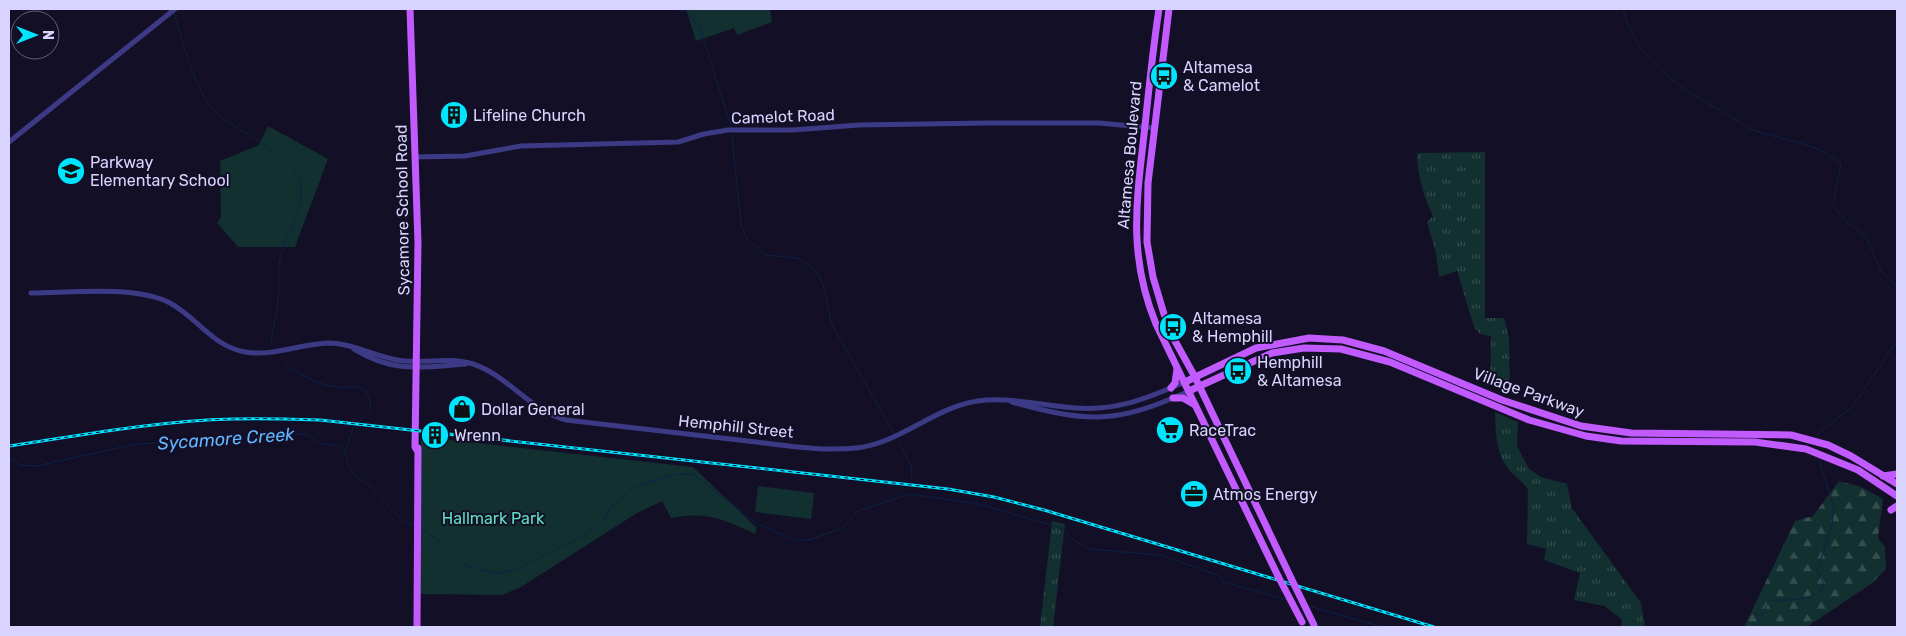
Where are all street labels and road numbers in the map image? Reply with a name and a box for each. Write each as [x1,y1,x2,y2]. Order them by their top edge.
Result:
street label: Altamesa Boulevard [1114,80,1145,230]
street label: Camelot Road [731,105,835,128]
street label: Sycamore School Road [392,124,413,296]
street label: Village Parkway [1471,364,1587,421]
street label: Hemphill Street [677,411,794,442]

